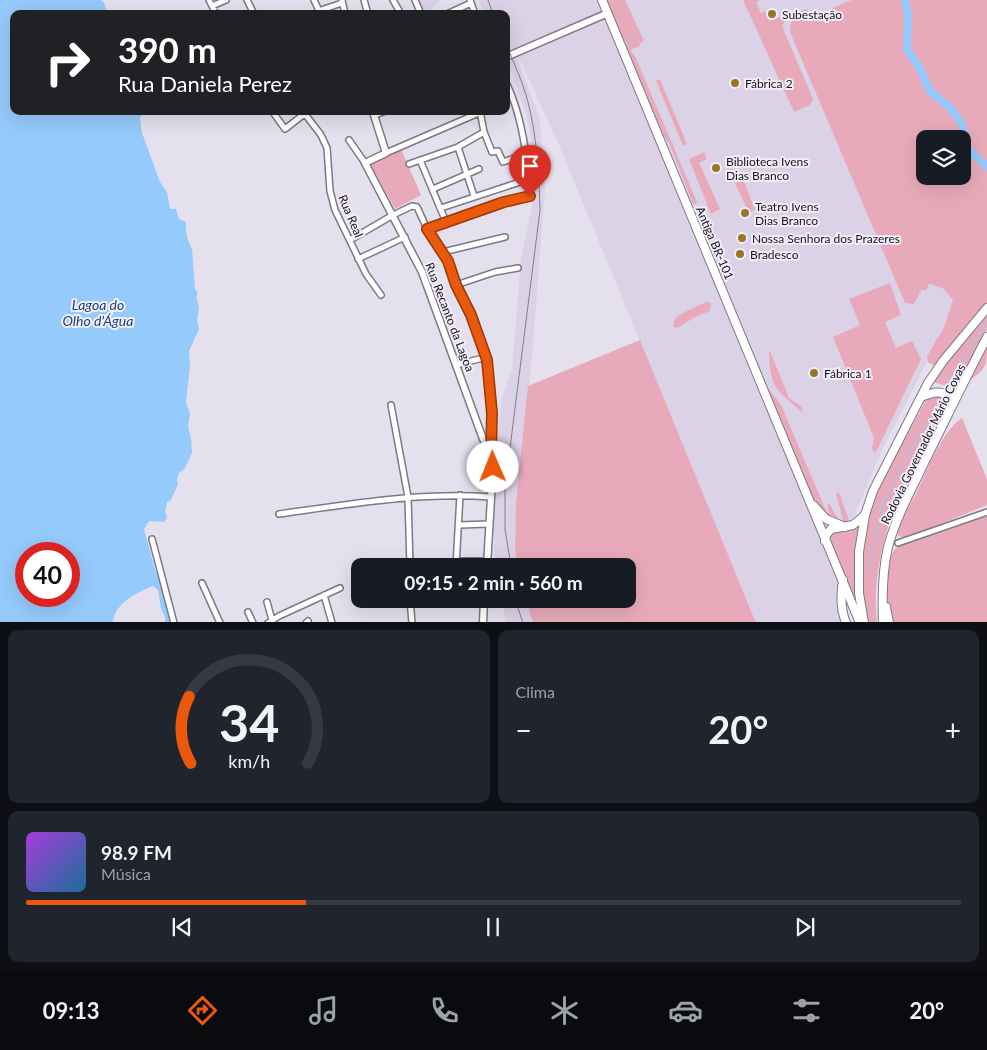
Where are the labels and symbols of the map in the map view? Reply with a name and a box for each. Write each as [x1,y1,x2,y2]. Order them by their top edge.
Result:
place label: Subestação [782,7,842,22]
marker: Subestação [766,8,778,20]
place label: Fábrica 2 [745,76,793,91]
marker: Fábrica 2 [729,77,741,89]
pin [509,145,551,196]
place label: Biblioteca Ivens Dias Branco [726,154,808,183]
marker: Biblioteca Ivens Dias Branco [710,162,722,174]
street label: Rua Real [335,192,367,240]
place label: Teatro Ivens Dias Branco [755,199,819,228]
street label: Antiga BR-101 [693,204,737,282]
marker: Teatro Ivens Dias Branco [739,207,751,219]
place label: Nossa Senhora dos Prazeres [752,231,900,246]
marker: Nossa Senhora dos Prazeres [736,232,748,244]
place label: Bradesco [750,247,799,262]
marker: Bradesco [734,248,746,260]
street label: Rua Recanto da Lagoa [422,260,478,374]
water label: Lagoa do Olho d'Água [63,296,133,329]
street label: Rodovia Governador Mário Covas [878,361,968,527]
place label: Fábrica 1 [824,366,872,381]
marker: Fábrica 1 [808,367,820,379]
position arrow [466,440,518,492]
speed limit sign: 40 [15,542,80,607]

